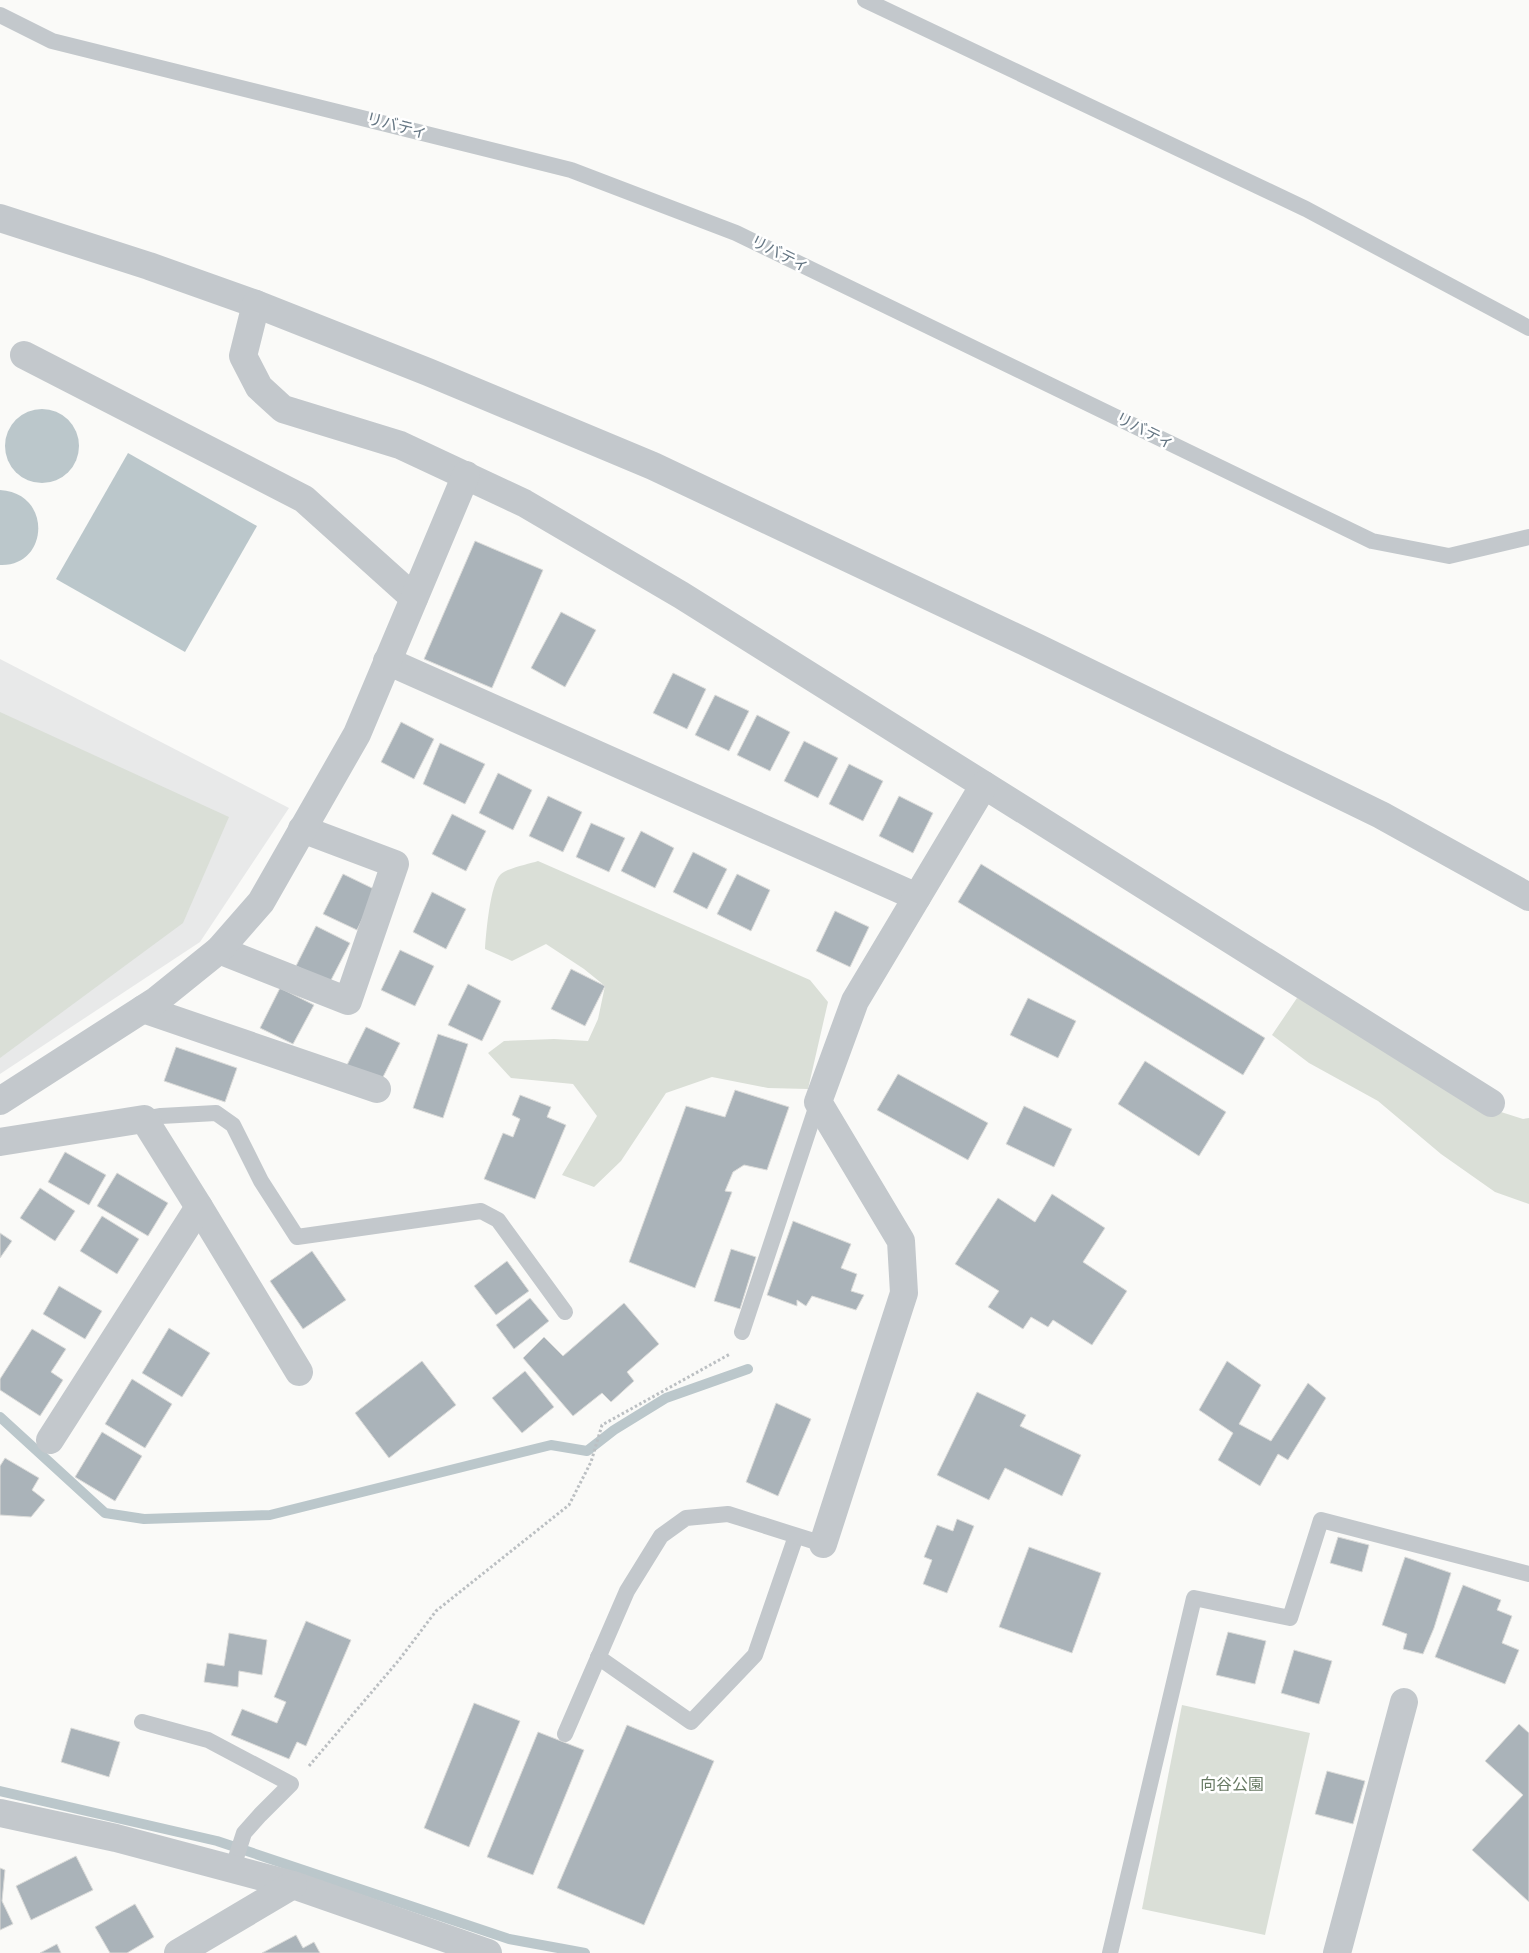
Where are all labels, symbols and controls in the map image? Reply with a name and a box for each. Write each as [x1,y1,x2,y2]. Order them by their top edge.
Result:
street label: リバティ [364,109,430,143]
street label: リバティ [747,231,813,277]
street label: リバティ [1112,408,1178,454]
park label: 向谷公園 [1200,1775,1264,1795]

